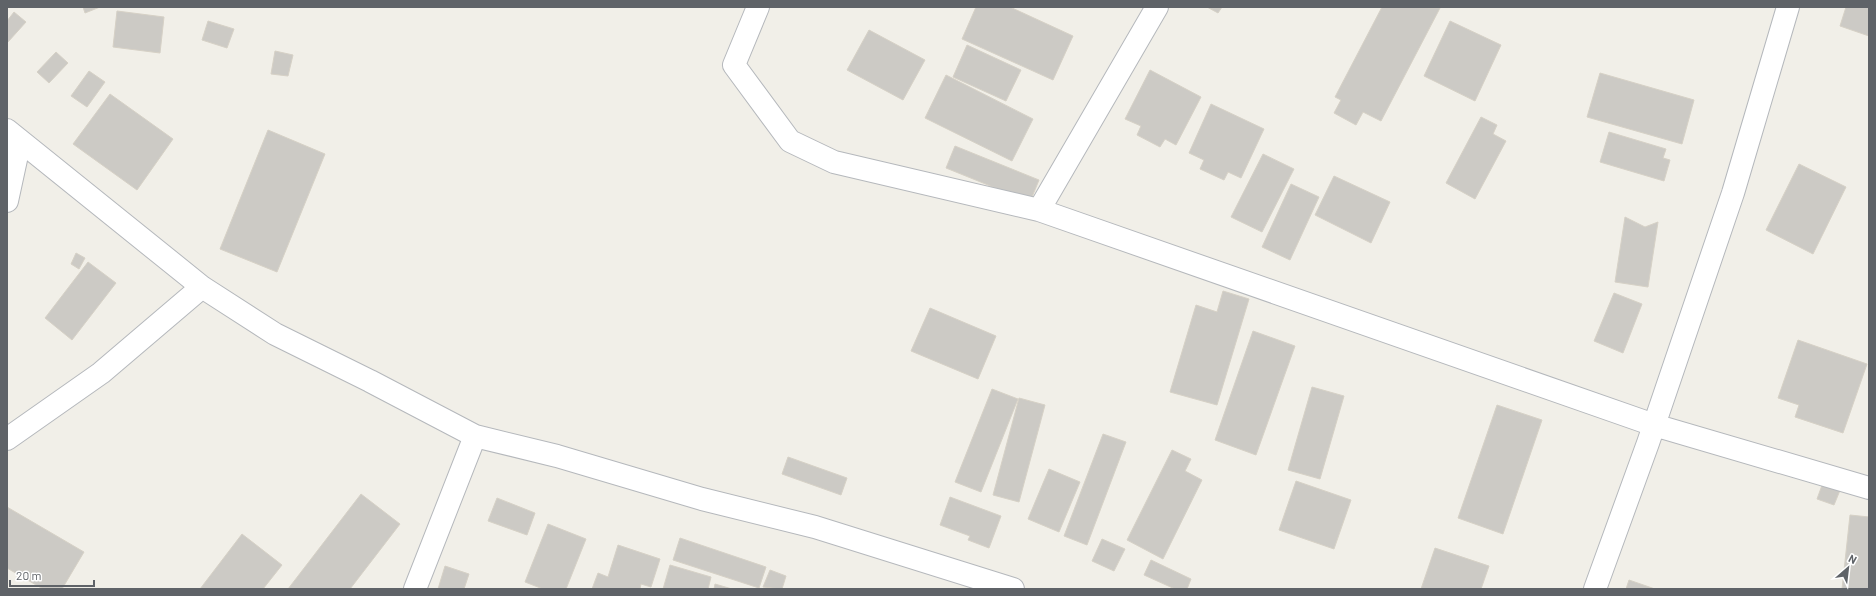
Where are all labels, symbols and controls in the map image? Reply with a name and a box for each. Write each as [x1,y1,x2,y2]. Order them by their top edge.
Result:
north arrow [1828,548,1868,588]
text: N [1847,551,1859,566]
scale bar [10,562,94,588]
text: 20 m [16,568,42,582]

